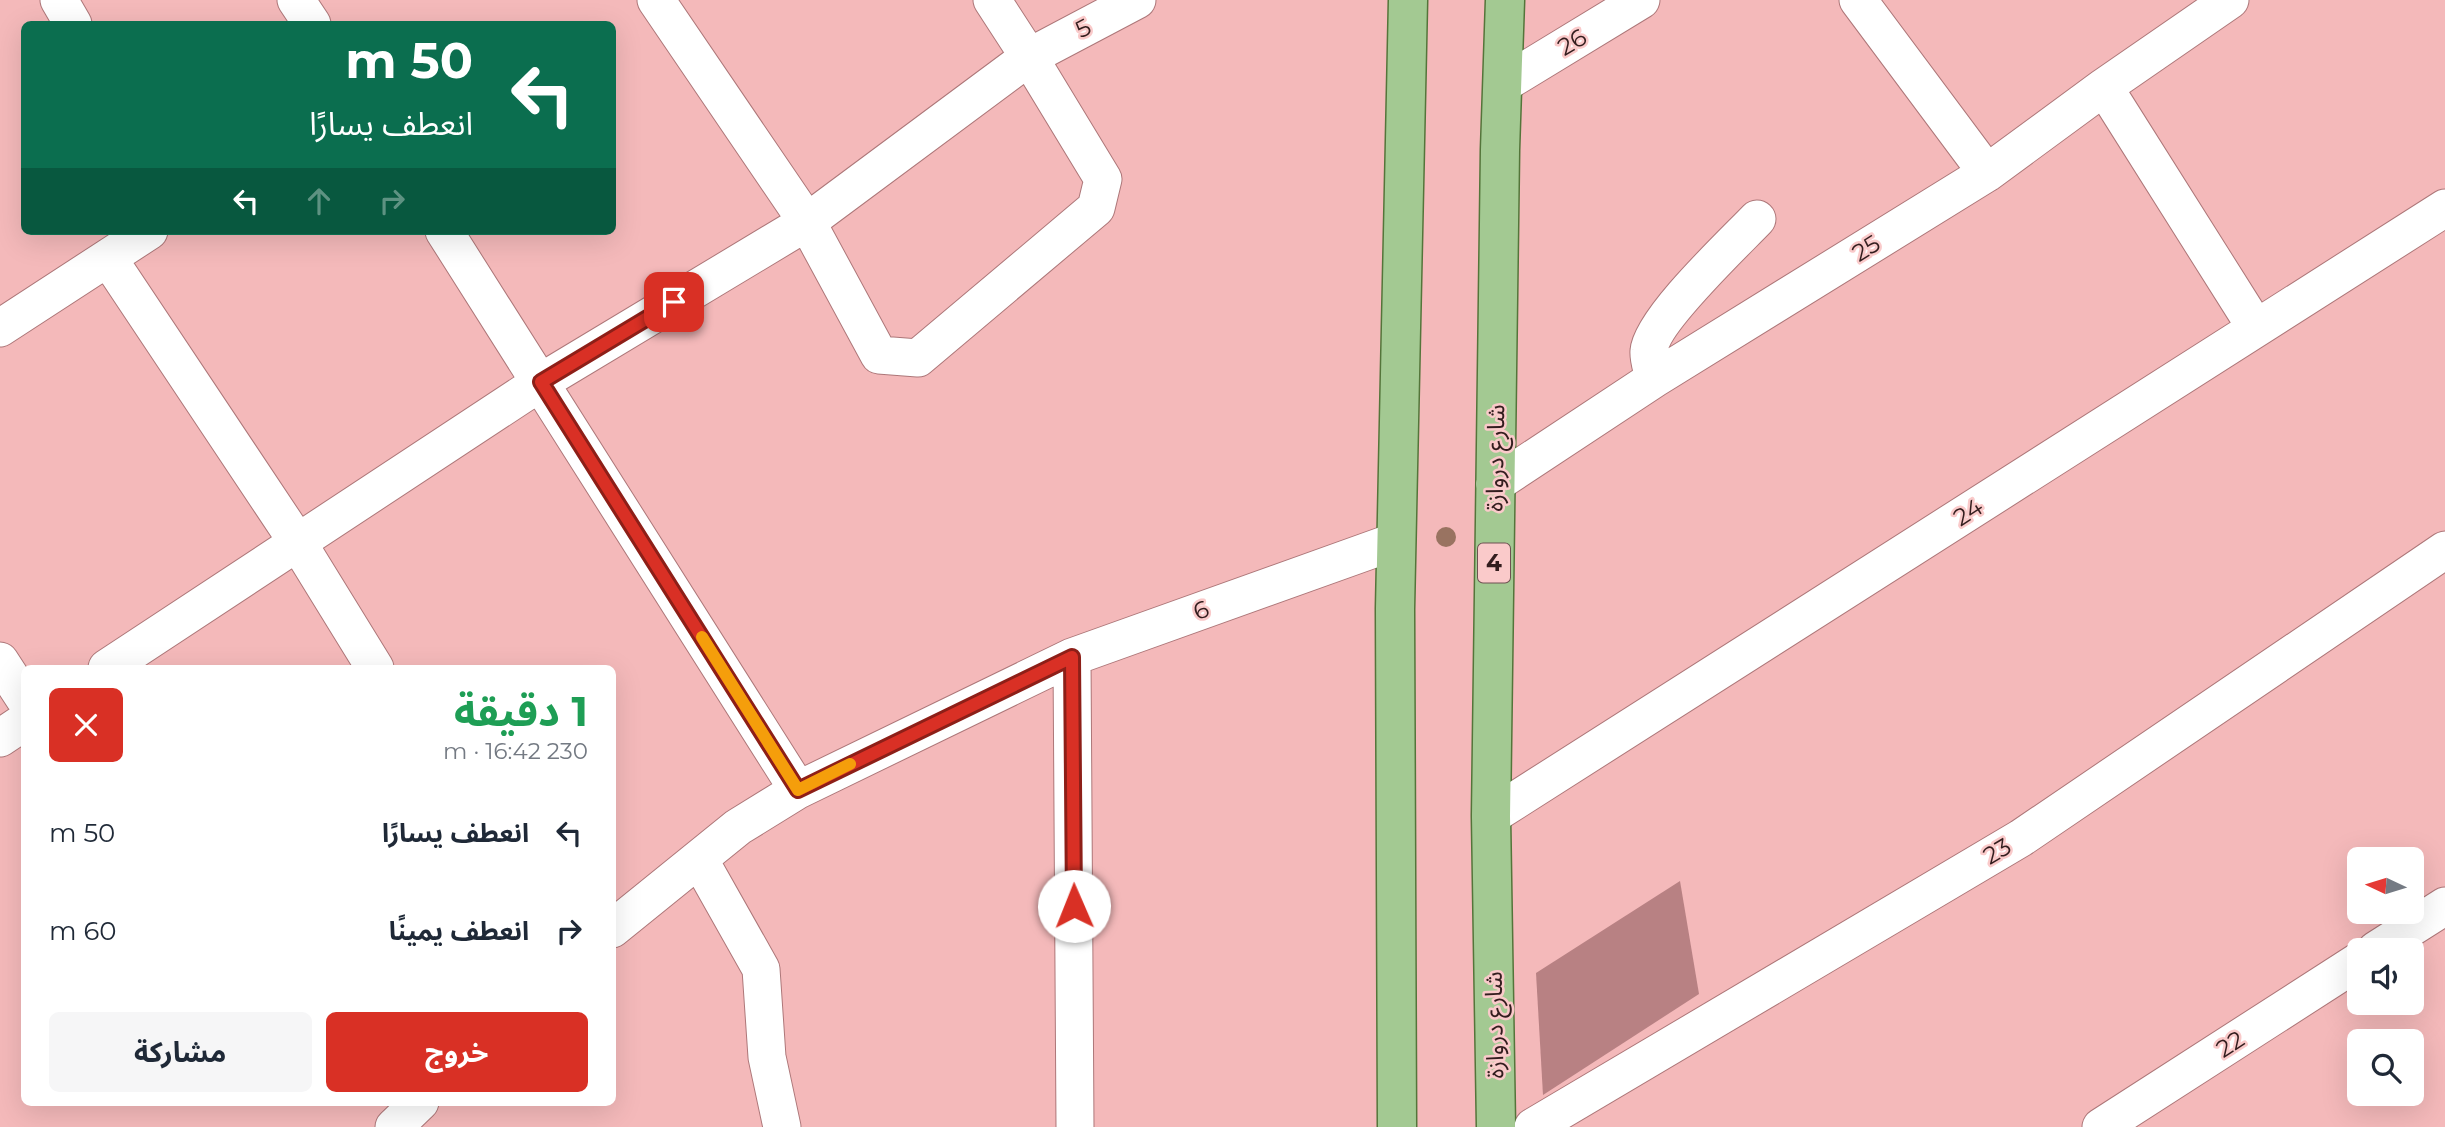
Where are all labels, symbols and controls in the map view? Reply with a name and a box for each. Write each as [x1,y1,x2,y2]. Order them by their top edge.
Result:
street label: 5 [1070,12,1096,44]
street label: 26 [1552,22,1592,62]
text: 50 m [345,31,473,90]
icon: left [497,49,588,140]
text: انعطف يسارًا [309,104,473,143]
icon: left [227,182,265,220]
icon: ahead [300,182,338,220]
icon: right [373,182,411,220]
street label: 25 [1847,228,1885,268]
pin [644,272,704,332]
icon: arrive [655,283,693,321]
street label: شارع دروازة [1480,404,1513,512]
street label: 24 [1948,492,1988,532]
road number: 4 [1478,544,1510,582]
street label: 6 [1189,594,1213,626]
text: 1 دقيقة [454,685,588,737]
button: close [49,688,123,762]
text: 230 m · 16:42 [443,737,588,765]
icon: left [550,814,588,852]
text: 50 m [49,817,115,849]
text: انعطف يسارًا [382,817,529,849]
street label: 23 [1978,832,2016,870]
north arrow [2347,847,2424,924]
map controls [2347,847,2424,1106]
position arrow [1037,869,1111,943]
icon: right [550,912,588,950]
text: 60 m [49,915,116,947]
text: انعطف يمينًا [389,915,529,947]
button: sound [2347,938,2424,1015]
street label: شارع دروازة [1479,971,1512,1079]
button: مشاركة [49,1012,312,1092]
button: خروج [326,1012,588,1092]
street label: 22 [2211,1024,2249,1064]
button: search [2347,1029,2424,1106]

